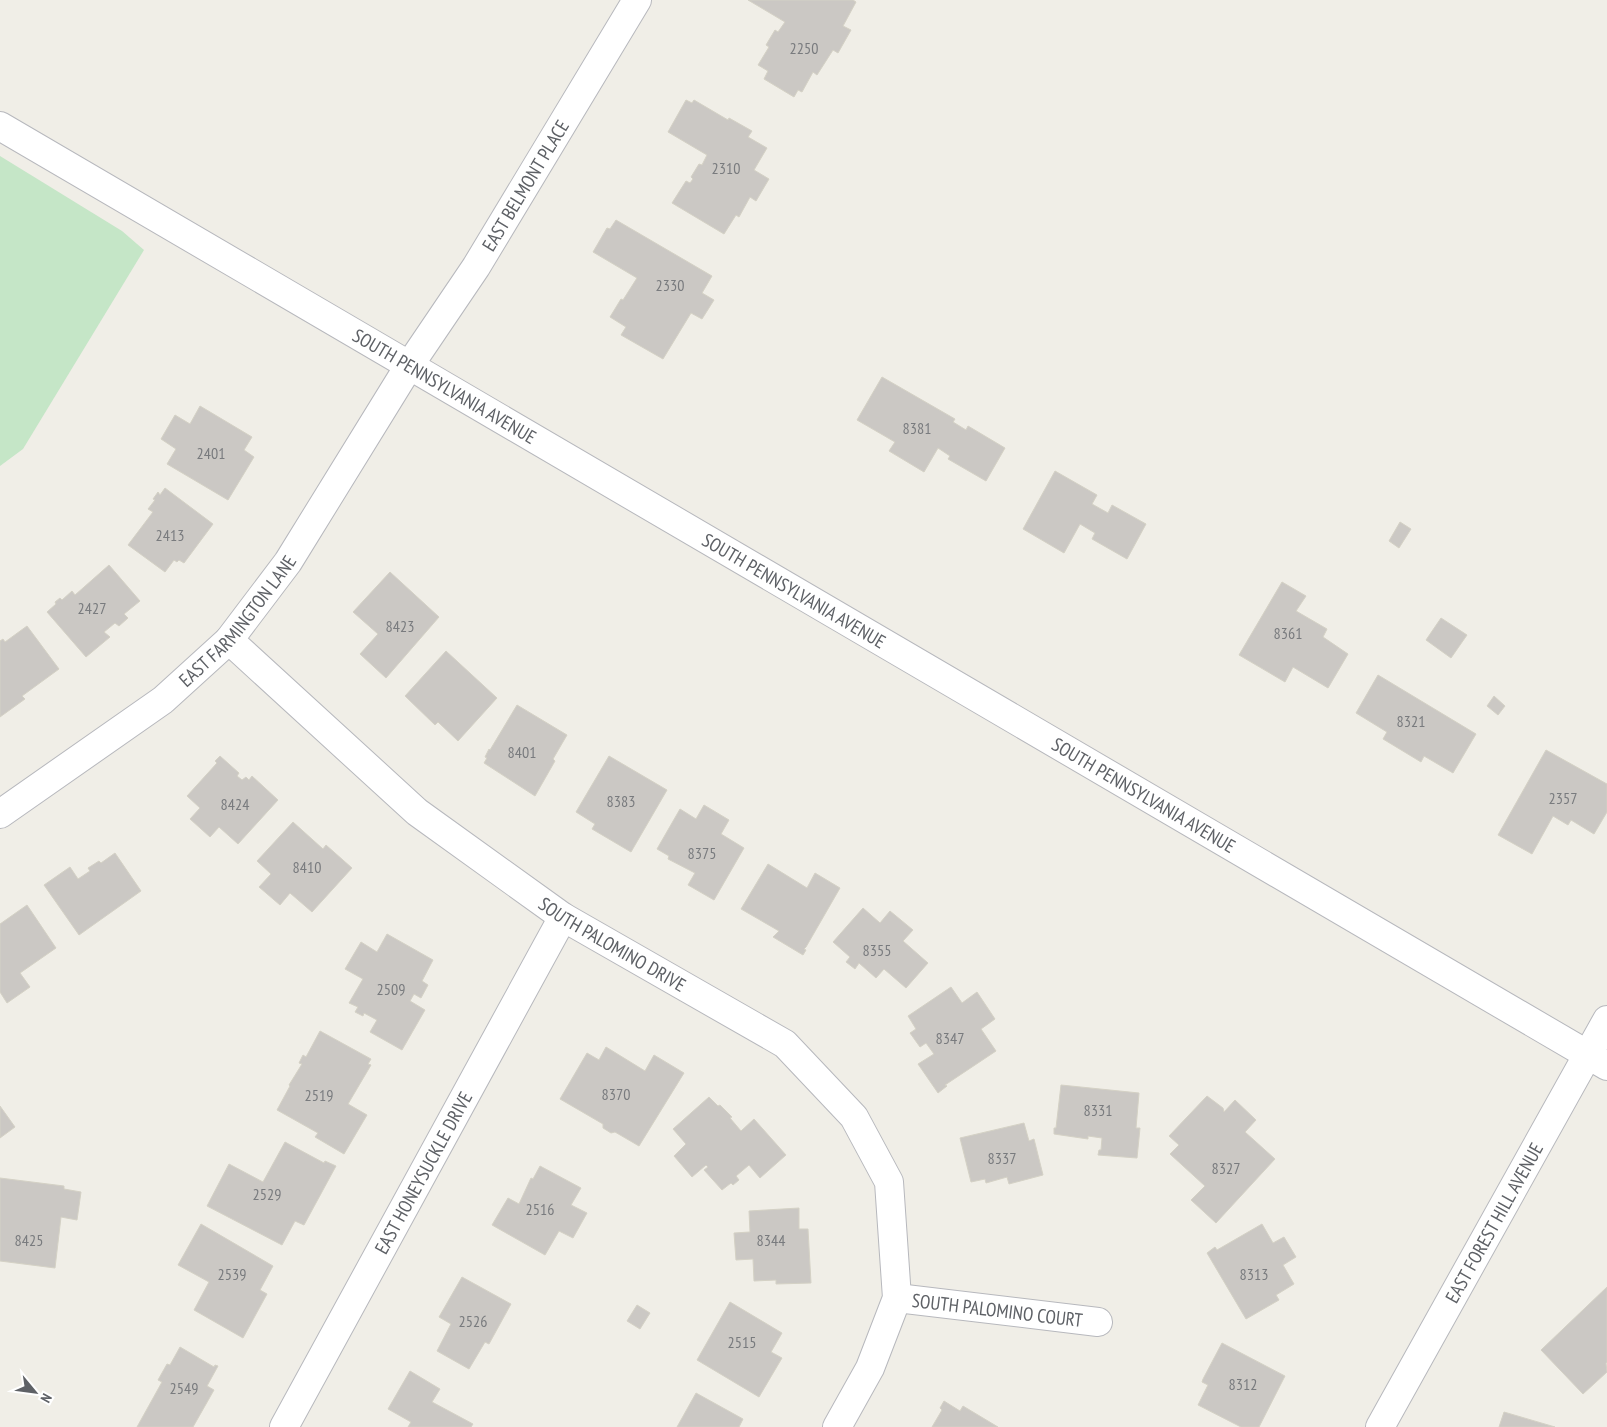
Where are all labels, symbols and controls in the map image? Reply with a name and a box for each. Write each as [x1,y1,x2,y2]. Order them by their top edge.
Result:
house number: 2250 [790,38,818,58]
street label: EAST BELMONT PLACE [476,115,574,255]
house number: 2310 [712,158,740,178]
house number: 2330 [656,275,684,295]
street label: SOUTH PENNSYLVANIA AVENUE [348,323,541,449]
house number: 8381 [903,418,931,438]
house number: 2401 [197,443,225,463]
house number: 2413 [156,525,184,545]
street label: SOUTH PENNSYLVANIA AVENUE [698,527,890,654]
street label: EAST FARMINGTON LANE [174,551,301,692]
house number: 2427 [78,598,106,618]
house number: 8423 [386,616,414,636]
house number: 8361 [1274,623,1302,643]
house number: 8321 [1397,711,1425,731]
street label: SOUTH PENNSYLVANIA AVENUE [1048,732,1240,858]
house number: 8401 [508,742,536,762]
house number: 2357 [1549,788,1577,808]
house number: 8383 [607,791,635,811]
house number: 8424 [221,794,249,814]
house number: 8375 [688,843,716,863]
house number: 8410 [293,857,321,877]
street label: SOUTH PALOMINO DRIVE [534,891,690,997]
house number: 8355 [863,940,891,960]
house number: 2509 [377,979,405,999]
house number: 8347 [936,1028,964,1048]
house number: 8370 [602,1084,630,1104]
house number: 2519 [305,1085,333,1105]
street label: EAST HONEYSUCKLE DRIVE [369,1087,477,1258]
house number: 8331 [1084,1100,1112,1120]
street label: EAST FOREST HILL AVENUE [1440,1138,1548,1307]
house number: 8337 [988,1148,1016,1168]
house number: 8327 [1212,1158,1240,1178]
house number: 2529 [253,1184,281,1204]
house number: 2516 [526,1199,554,1219]
house number: 8425 [15,1230,43,1250]
house number: 8344 [757,1230,785,1250]
house number: 2539 [218,1264,246,1284]
house number: 8313 [1240,1264,1268,1284]
street label: SOUTH PALOMINO COURT [911,1288,1084,1332]
house number: 2526 [459,1311,487,1331]
house number: 2515 [728,1332,756,1352]
north arrow [10,1367,60,1417]
house number: 8312 [1229,1374,1257,1394]
house number: 2549 [170,1378,198,1398]
text: N [37,1391,56,1406]

